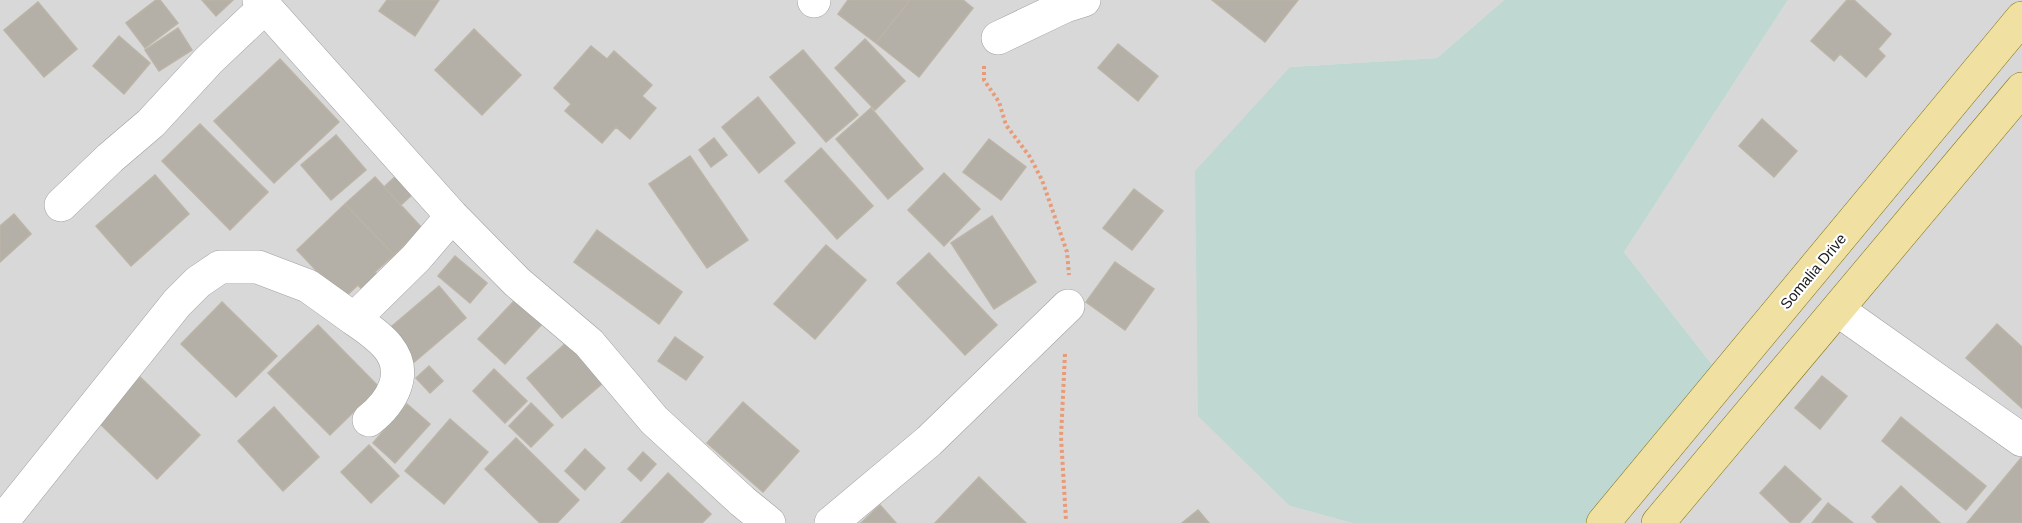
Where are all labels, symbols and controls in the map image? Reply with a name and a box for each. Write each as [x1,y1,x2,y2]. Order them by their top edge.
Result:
street label: Somalia Drive [1776,230,1850,312]

